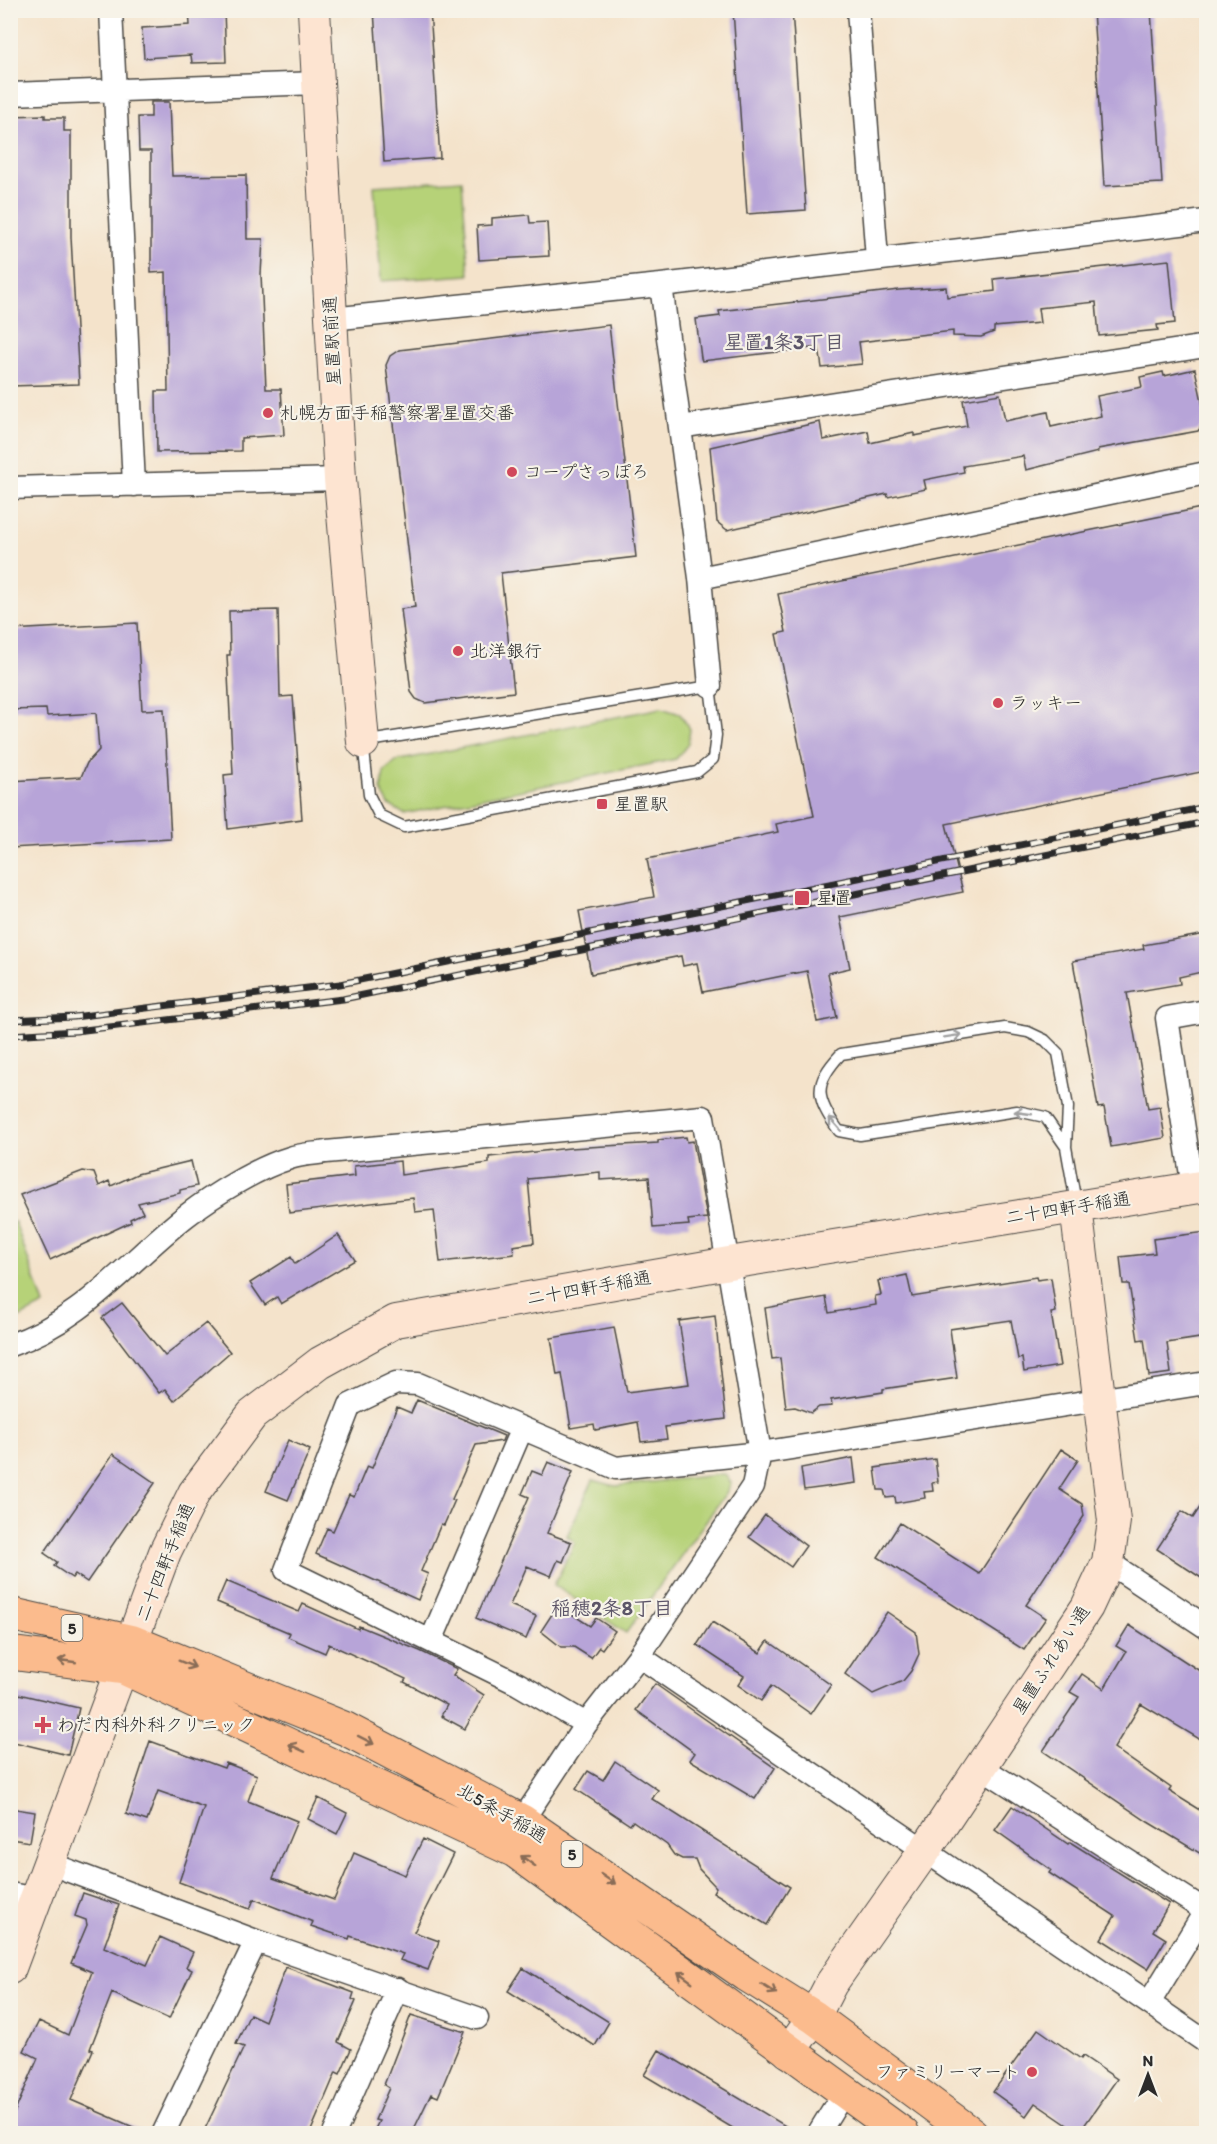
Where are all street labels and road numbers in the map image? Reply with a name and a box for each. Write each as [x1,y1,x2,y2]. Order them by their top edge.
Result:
street label: 星置駅前通 [319,295,345,387]
street label: 二十四軒手稲通 [1004,1187,1132,1229]
street label: 二十四軒手稲通 [525,1266,653,1310]
street label: 二十四軒手稲通 [131,1499,199,1625]
street label: 星置ふれあい通 [1007,1601,1095,1719]
road number: 5 [62,1615,82,1641]
street label: 北5条手稲通 [453,1779,551,1847]
road number: 5 [562,1841,582,1867]

